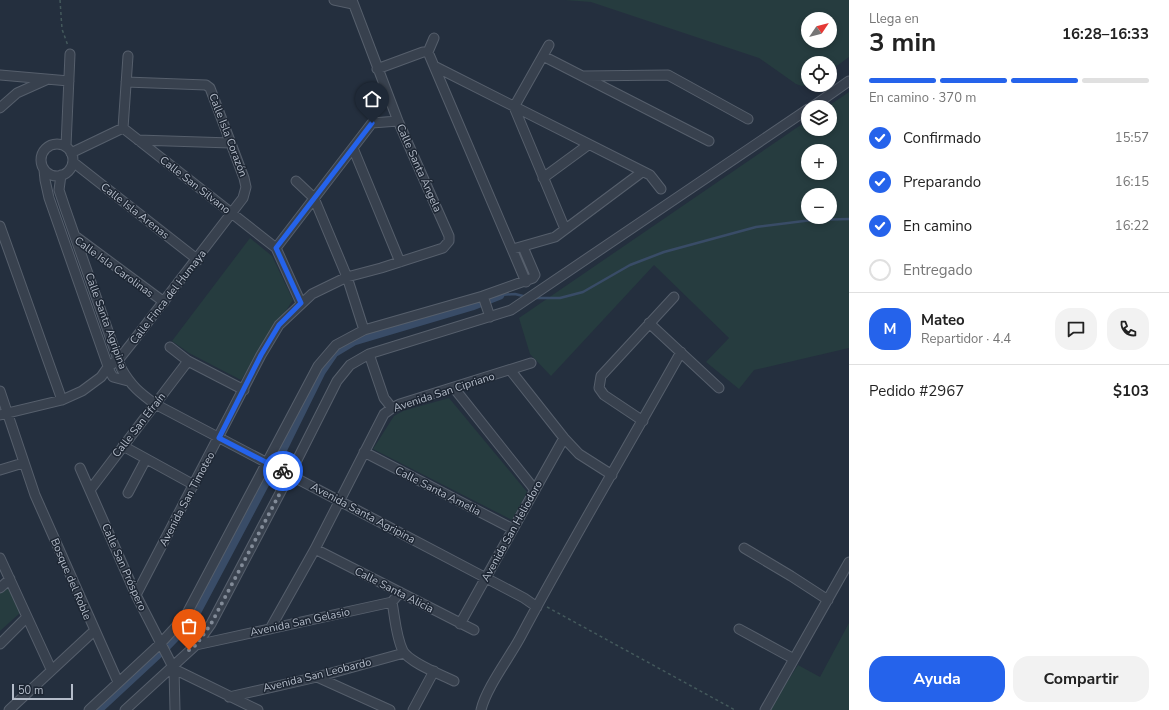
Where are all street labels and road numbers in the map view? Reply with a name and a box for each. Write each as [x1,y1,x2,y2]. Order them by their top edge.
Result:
street label: Calle Isla Corazón [205,91,251,179]
street label: Calle Santa Ángela [393,121,446,215]
street label: Calle San Silvano [156,153,234,217]
street label: Calle Isla Arenas [98,179,172,243]
street label: Calle Isla Carolinas [71,233,157,301]
street label: Calle Finca del Humaya [126,246,210,347]
street label: Calle Santa Agripina [82,271,130,371]
street label: Avenida San Cipriano [391,369,497,415]
street label: Calle San Efraín [109,389,169,461]
street label: Avenida San Timoteo [156,449,218,549]
street label: Calle Santa Amelia [393,463,484,519]
street label: Avenida San Heliodoro [478,478,546,584]
street label: Avenida Santa Agripina [308,479,418,547]
street label: Calle San Próspero [98,521,150,613]
street label: Bosque del Roble [47,536,95,622]
street label: Calle Santa Alicia [352,564,436,616]
street label: Avenida San Gelasio [249,604,351,640]
street label: Avenida San Leobardo [261,654,373,696]

